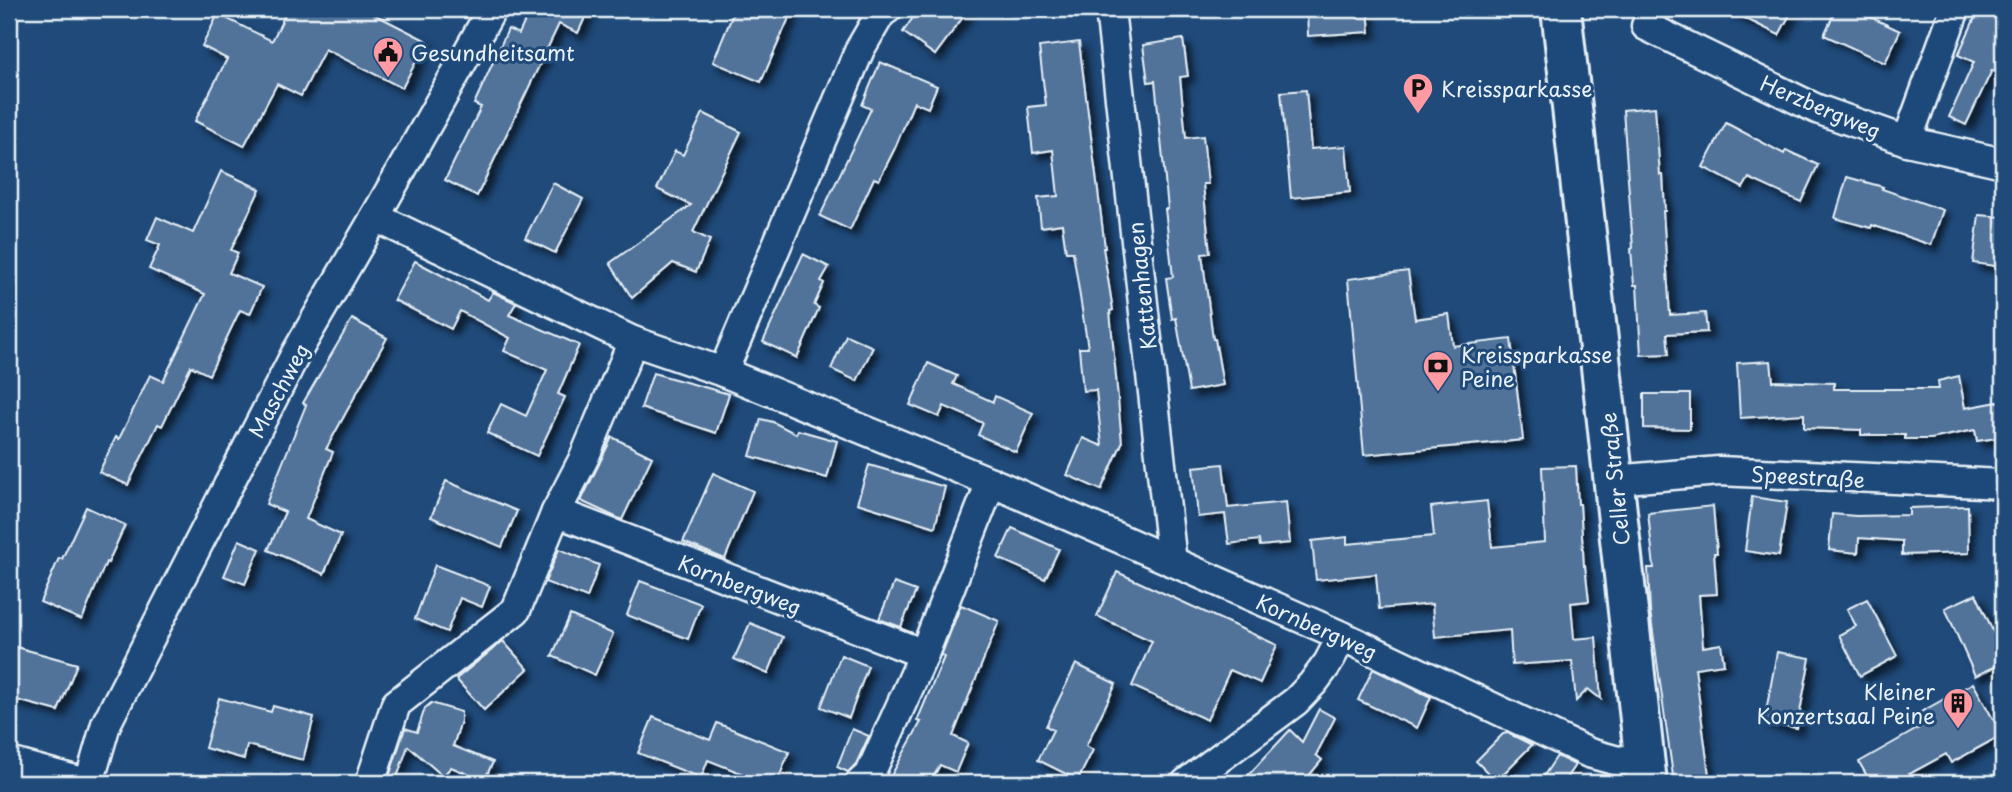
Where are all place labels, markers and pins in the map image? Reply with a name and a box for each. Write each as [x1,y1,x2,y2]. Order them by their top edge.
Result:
public building icon: Gesundheitsamt [371,35,405,79]
place label: Gesundheitsamt [411,36,575,68]
parking icon: Kreissparkasse [1401,71,1435,115]
place label: Kreissparkasse [1441,72,1592,104]
place label: Kreissparkasse Peine [1461,338,1612,394]
bank icon: Kreissparkasse Peine [1421,349,1455,393]
place label: Kleiner Konzertsaal Peine [1756,675,1935,731]
building icon: Kleiner Konzertsaal Peine [1941,686,1975,730]

